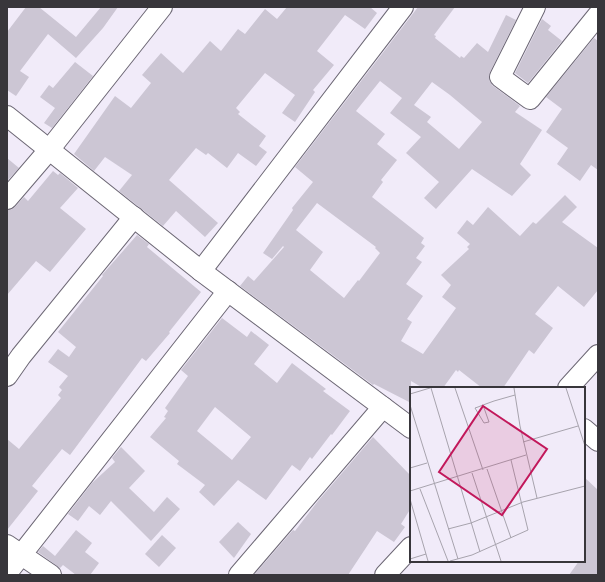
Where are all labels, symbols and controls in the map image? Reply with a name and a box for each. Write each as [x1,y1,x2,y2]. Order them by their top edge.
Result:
inset map [410,387,585,562]

